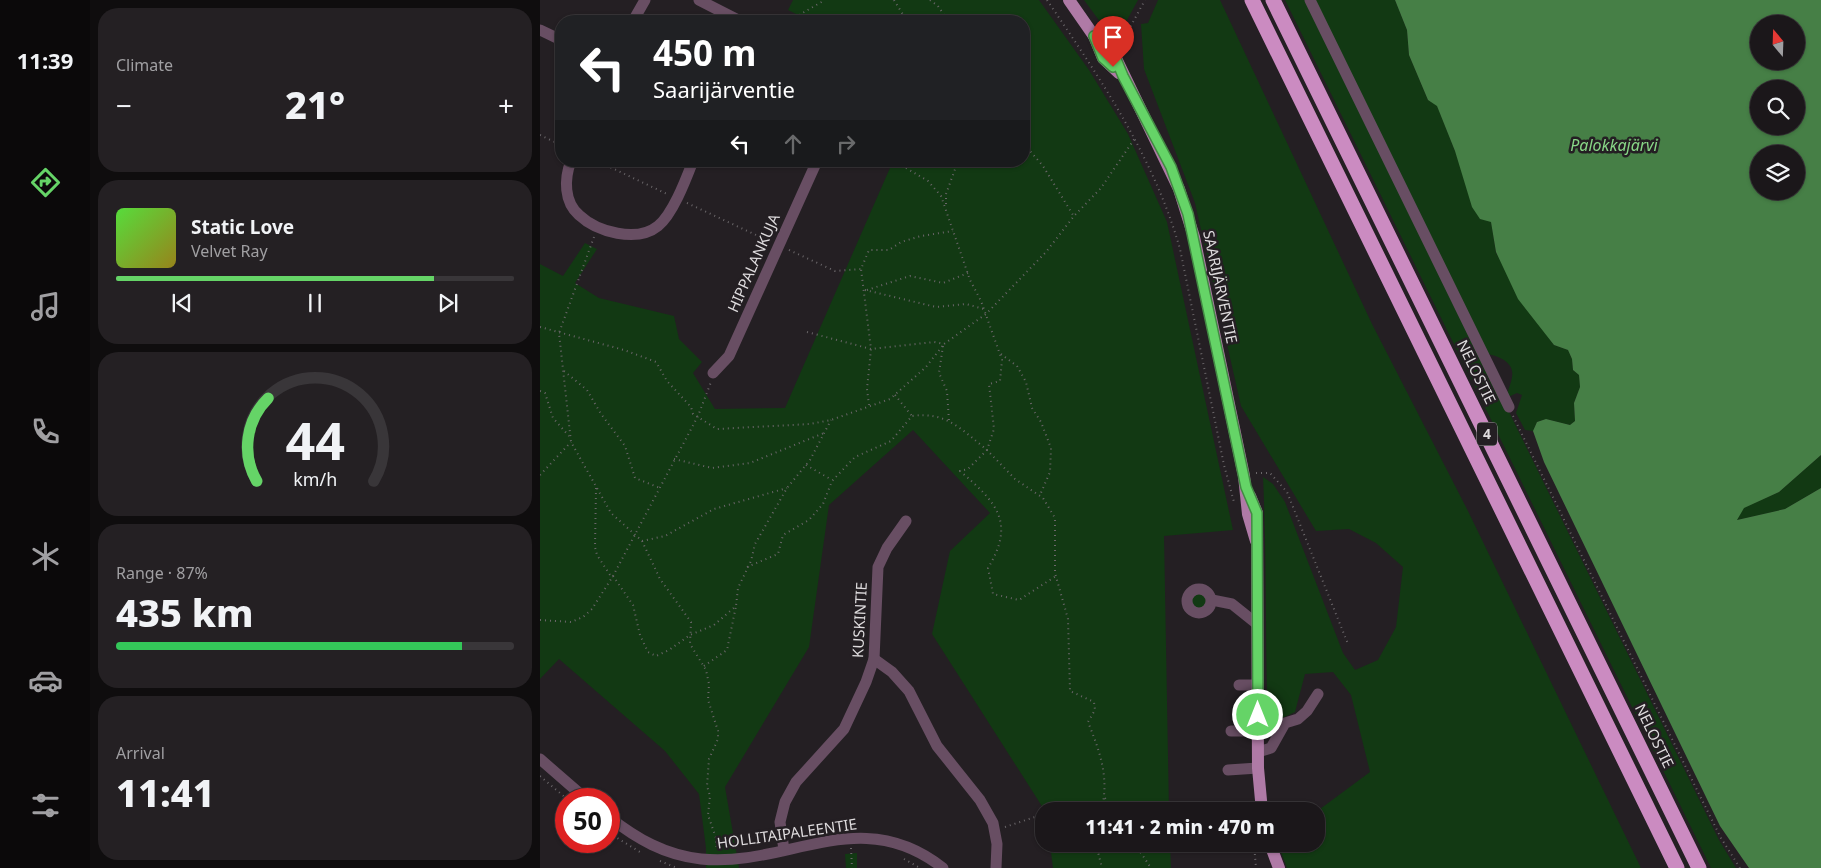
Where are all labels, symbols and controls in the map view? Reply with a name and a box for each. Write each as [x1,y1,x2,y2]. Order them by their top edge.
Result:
north arrow [1750,15,1805,70]
map controls [1750,15,1805,200]
pin [1092,16,1134,67]
icon: arrive [1099,23,1127,51]
text: 450 m [653,29,756,76]
icon: left [570,35,635,100]
text: 11:39 [17,45,73,75]
text: Climate [116,54,173,76]
text: Saarijärventie [653,74,795,104]
text: 21° [285,78,345,130]
button: search [1750,80,1805,135]
text: − [116,86,132,124]
text: + [498,86,514,124]
icon: left [726,130,754,158]
icon: ahead [779,130,807,158]
icon: right [832,130,860,158]
water label: Palokkajärvi [1570,134,1659,156]
button: layers [1750,145,1805,200]
icon: directions [28,165,63,200]
street label: HIPPALANKUJA [722,210,784,315]
text: Static Love [191,214,294,240]
street label: SAARIJÄRVENTIE [1199,228,1243,345]
text: Velvet Ray [191,240,268,262]
icon: music [28,289,63,324]
icon: previous [168,289,196,317]
icon: pause [301,289,329,317]
icon: next [434,289,462,317]
street label: NELOSTIE [1453,336,1501,407]
text: 44 [285,404,345,475]
icon: phone [28,414,63,449]
road number: 4 [1477,422,1497,446]
text: km/h [293,467,337,491]
icon: climate [28,539,63,574]
text: Range · 87% [116,562,208,584]
street label: KUSKINTIE [847,581,871,658]
text: 435 km [116,586,254,638]
icon: car [28,663,63,698]
position arrow [1231,688,1283,740]
street label: NELOSTIE [1631,700,1679,771]
text: Arrival [116,742,165,764]
text: 11:41 [116,766,215,818]
icon: filters [28,788,63,823]
speed limit sign: 50 [555,788,620,853]
street label: HOLLITAIPALEENTIE [716,813,858,853]
text: 11:41 · 2 min · 470 m [1085,814,1275,840]

